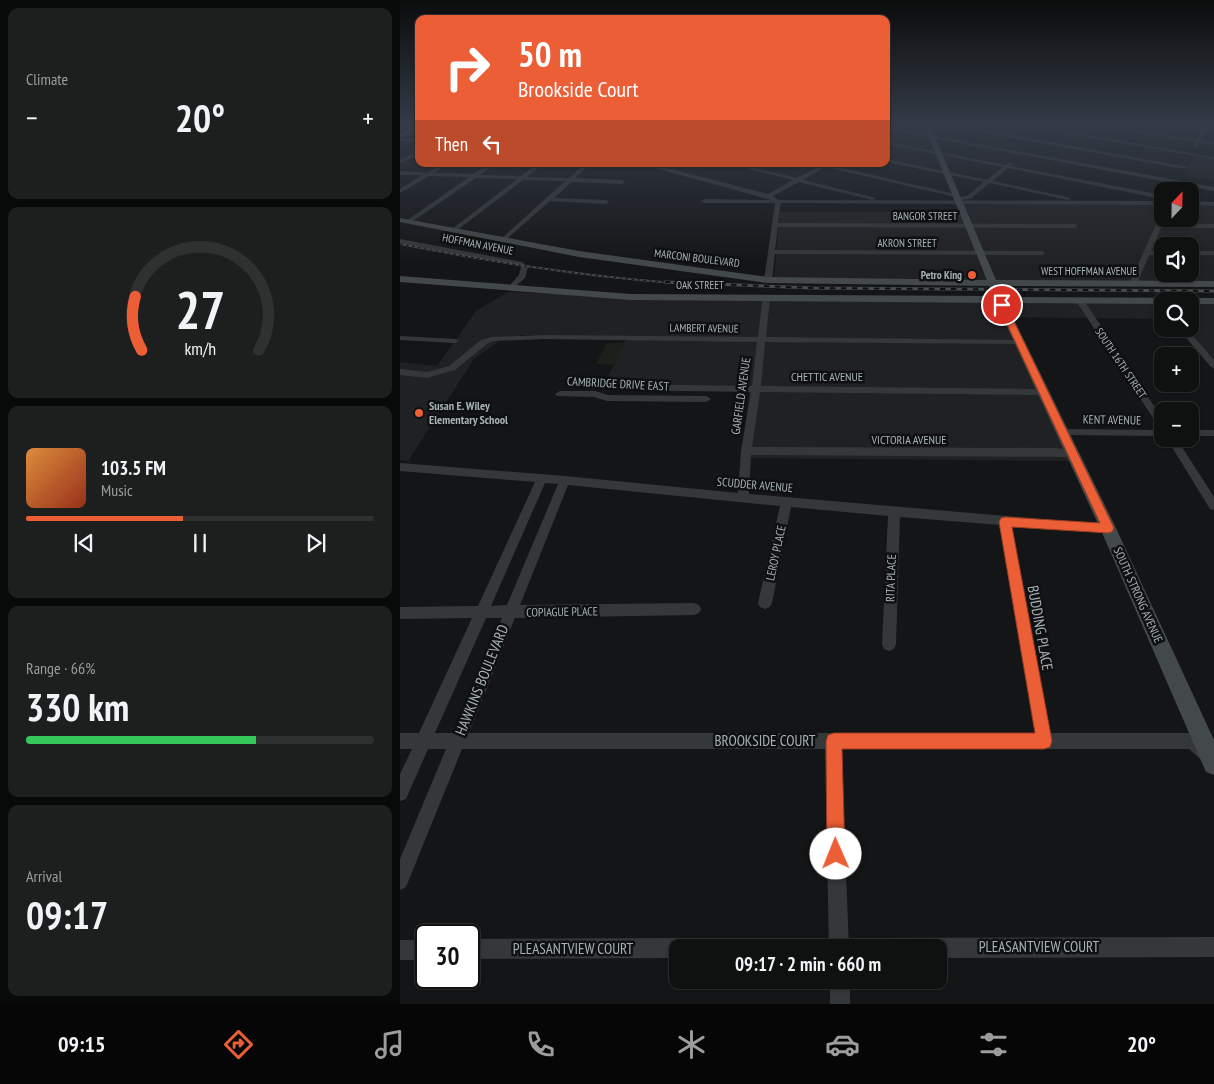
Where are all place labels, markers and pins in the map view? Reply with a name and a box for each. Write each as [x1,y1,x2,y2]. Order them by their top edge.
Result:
place label: Petro King [921,268,962,282]
marker: Petro King [966,269,978,281]
pin [981,284,1023,326]
place label: Susan E. Wiley Elementary School [429,398,508,427]
marker: Susan E. Wiley Elementary School [413,407,425,419]

